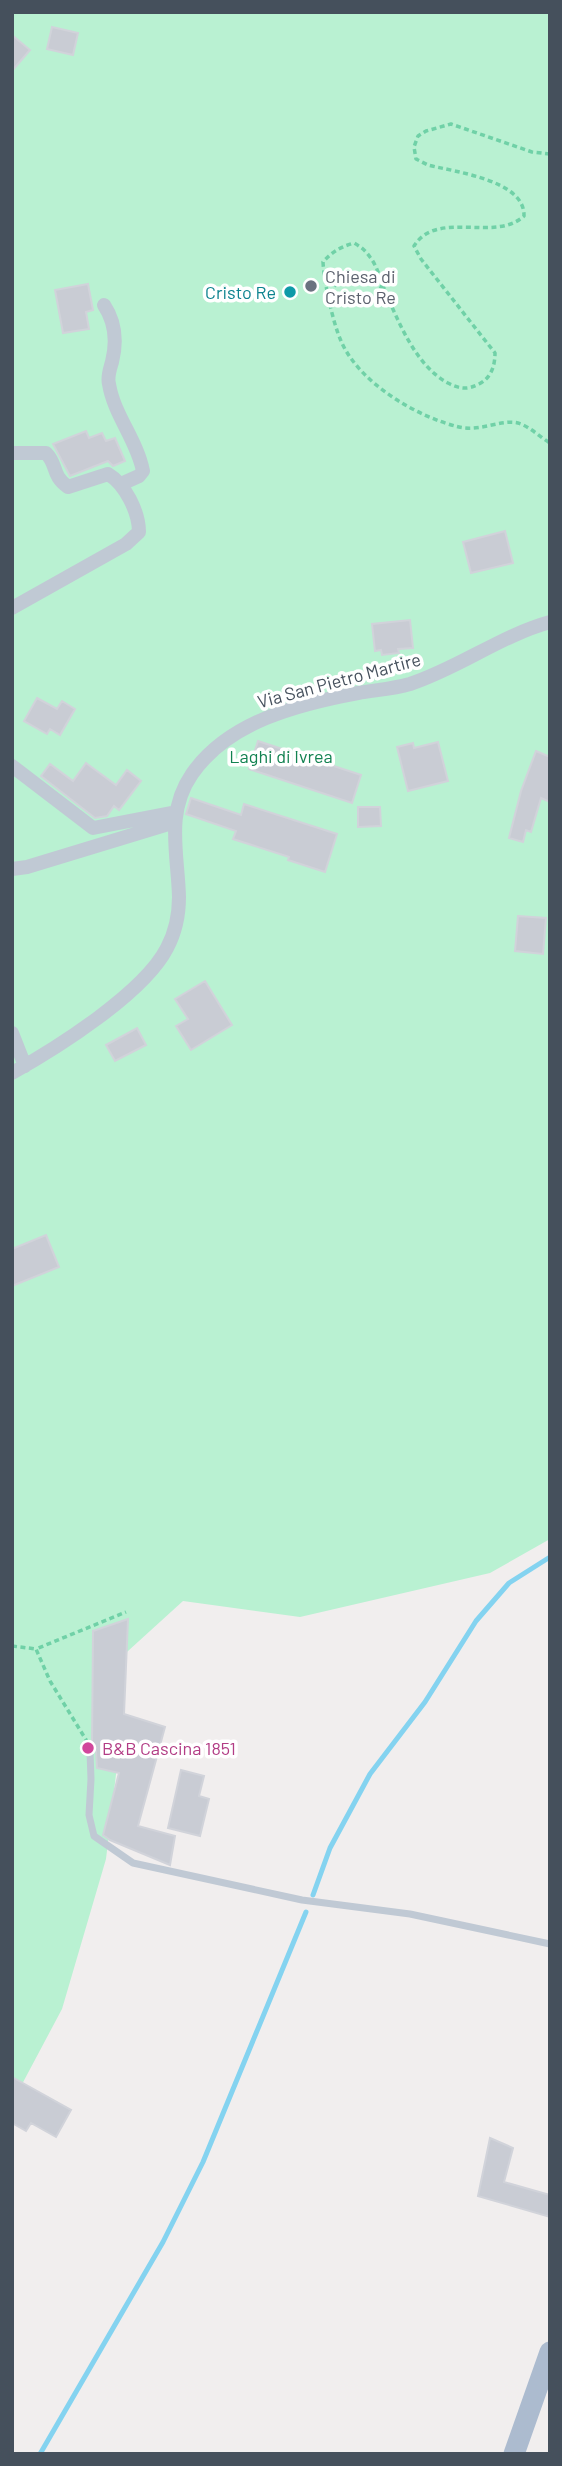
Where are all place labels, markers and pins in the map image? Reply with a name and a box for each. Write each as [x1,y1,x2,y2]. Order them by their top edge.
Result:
place label: Chiesa di Cristo Re [325,265,396,308]
marker: Chiesa di Cristo Re [303,278,319,294]
place label: Cristo Re [205,281,276,303]
marker: Cristo Re [282,284,298,300]
place label: B&B Cascina 1851 [102,1737,236,1759]
marker: B&B Cascina 1851 [80,1740,96,1756]

